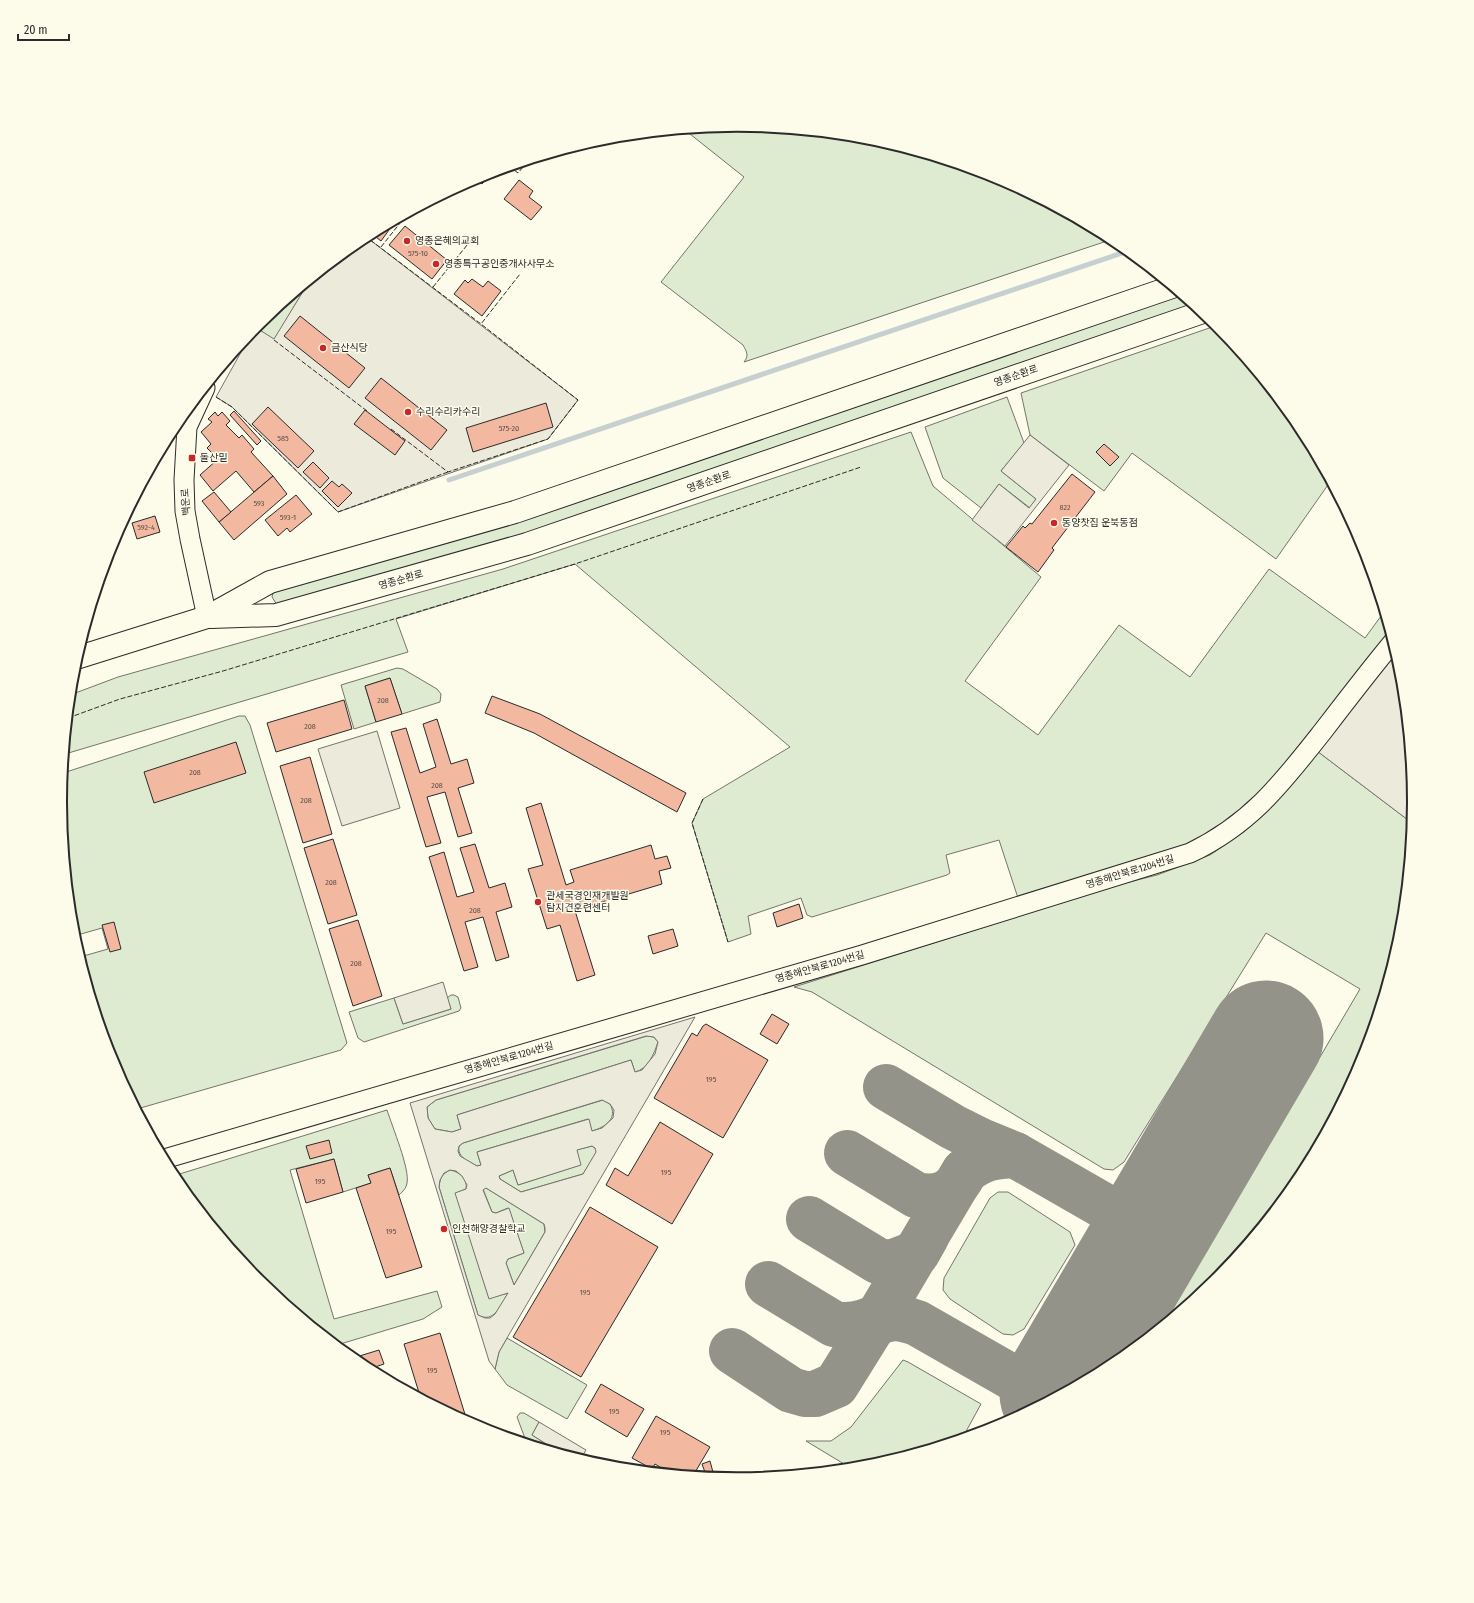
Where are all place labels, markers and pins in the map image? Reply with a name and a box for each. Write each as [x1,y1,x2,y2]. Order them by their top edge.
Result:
place label: 영종은혜의교회 [415,235,479,247]
marker: 영종은혜의교회 [402,236,412,246]
place label: 영종특구공인중개사사무소 [444,258,554,270]
marker: 영종특구공인중개사사무소 [431,259,441,269]
place label: 금산식당 [331,342,368,354]
marker: 금산식당 [318,343,328,353]
place label: 수리수리카수리 [416,406,480,418]
marker: 수리수리카수리 [403,407,413,417]
place label: 돌산밑 [200,452,228,464]
marker: 돌산밑 [187,453,197,463]
place label: 동양찻집 운북동점 [1062,517,1138,529]
marker: 동양찻집 운북동점 [1049,518,1059,528]
place label: 관세국경인재개발원 탐지견훈련센터 [546,890,629,914]
marker: 관세국경인재개발원 탐지견훈련센터 [533,897,543,907]
place label: 인천해양경찰학교 [452,1223,526,1235]
marker: 인천해양경찰학교 [439,1224,449,1234]

